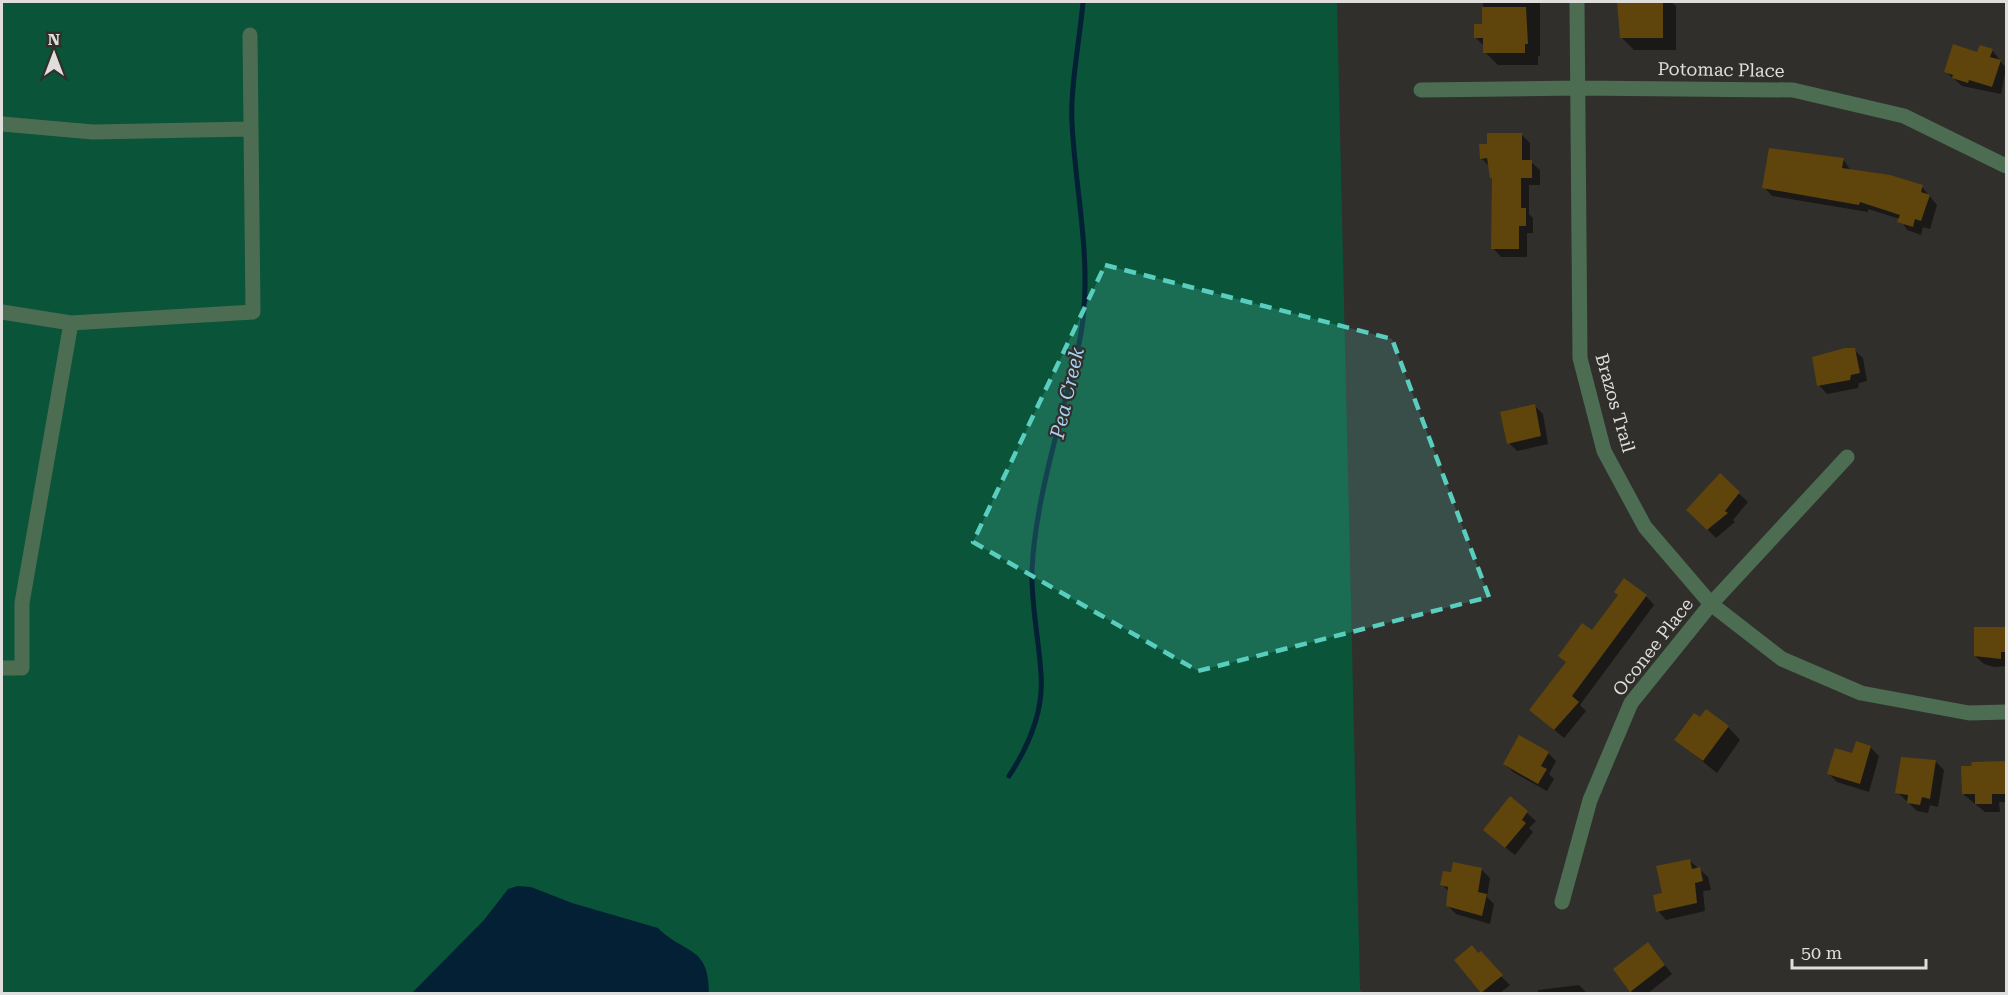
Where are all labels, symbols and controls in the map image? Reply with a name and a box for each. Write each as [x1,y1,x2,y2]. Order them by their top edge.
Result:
north arrow [24,24,84,84]
text: N [48,30,60,49]
street label: Potomac Place [1657,58,1785,81]
water label: Pea Creek [1045,345,1089,442]
street label: Brazos Trail [1591,351,1640,455]
street label: Oconee Place [1608,594,1697,700]
scale bar [1792,932,1926,970]
text: 50 m [1801,942,1842,963]

